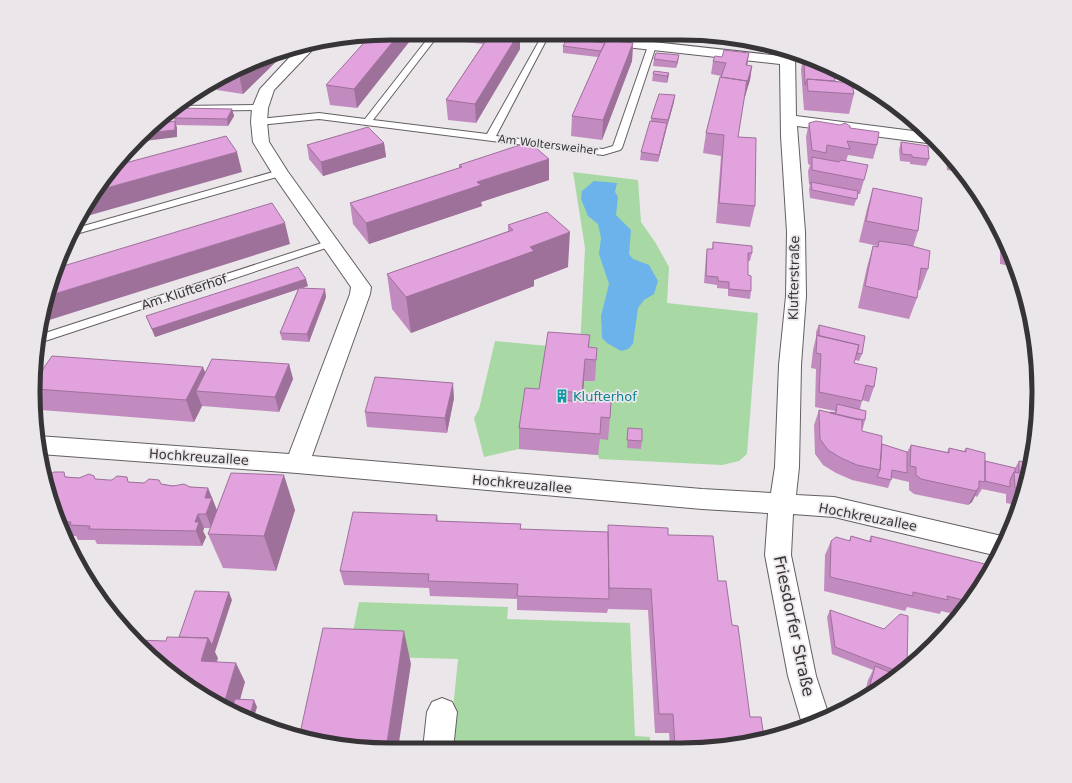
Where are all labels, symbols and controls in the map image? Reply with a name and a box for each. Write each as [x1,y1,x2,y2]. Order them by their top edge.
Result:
street label: Am Woltersweiher [497,132,599,158]
street label: Klufterstraße [786,236,802,320]
street label: Am Klufterhof [139,271,229,313]
building icon: Klufterhof [554,388,570,404]
place label: Klufterhof [573,389,637,404]
street label: Hochkreuzallee [149,446,249,468]
street label: Hochkreuzallee [472,472,572,496]
street label: Hochkreuzallee [818,500,918,534]
street label: Friesdorfer Straße [770,554,818,698]

